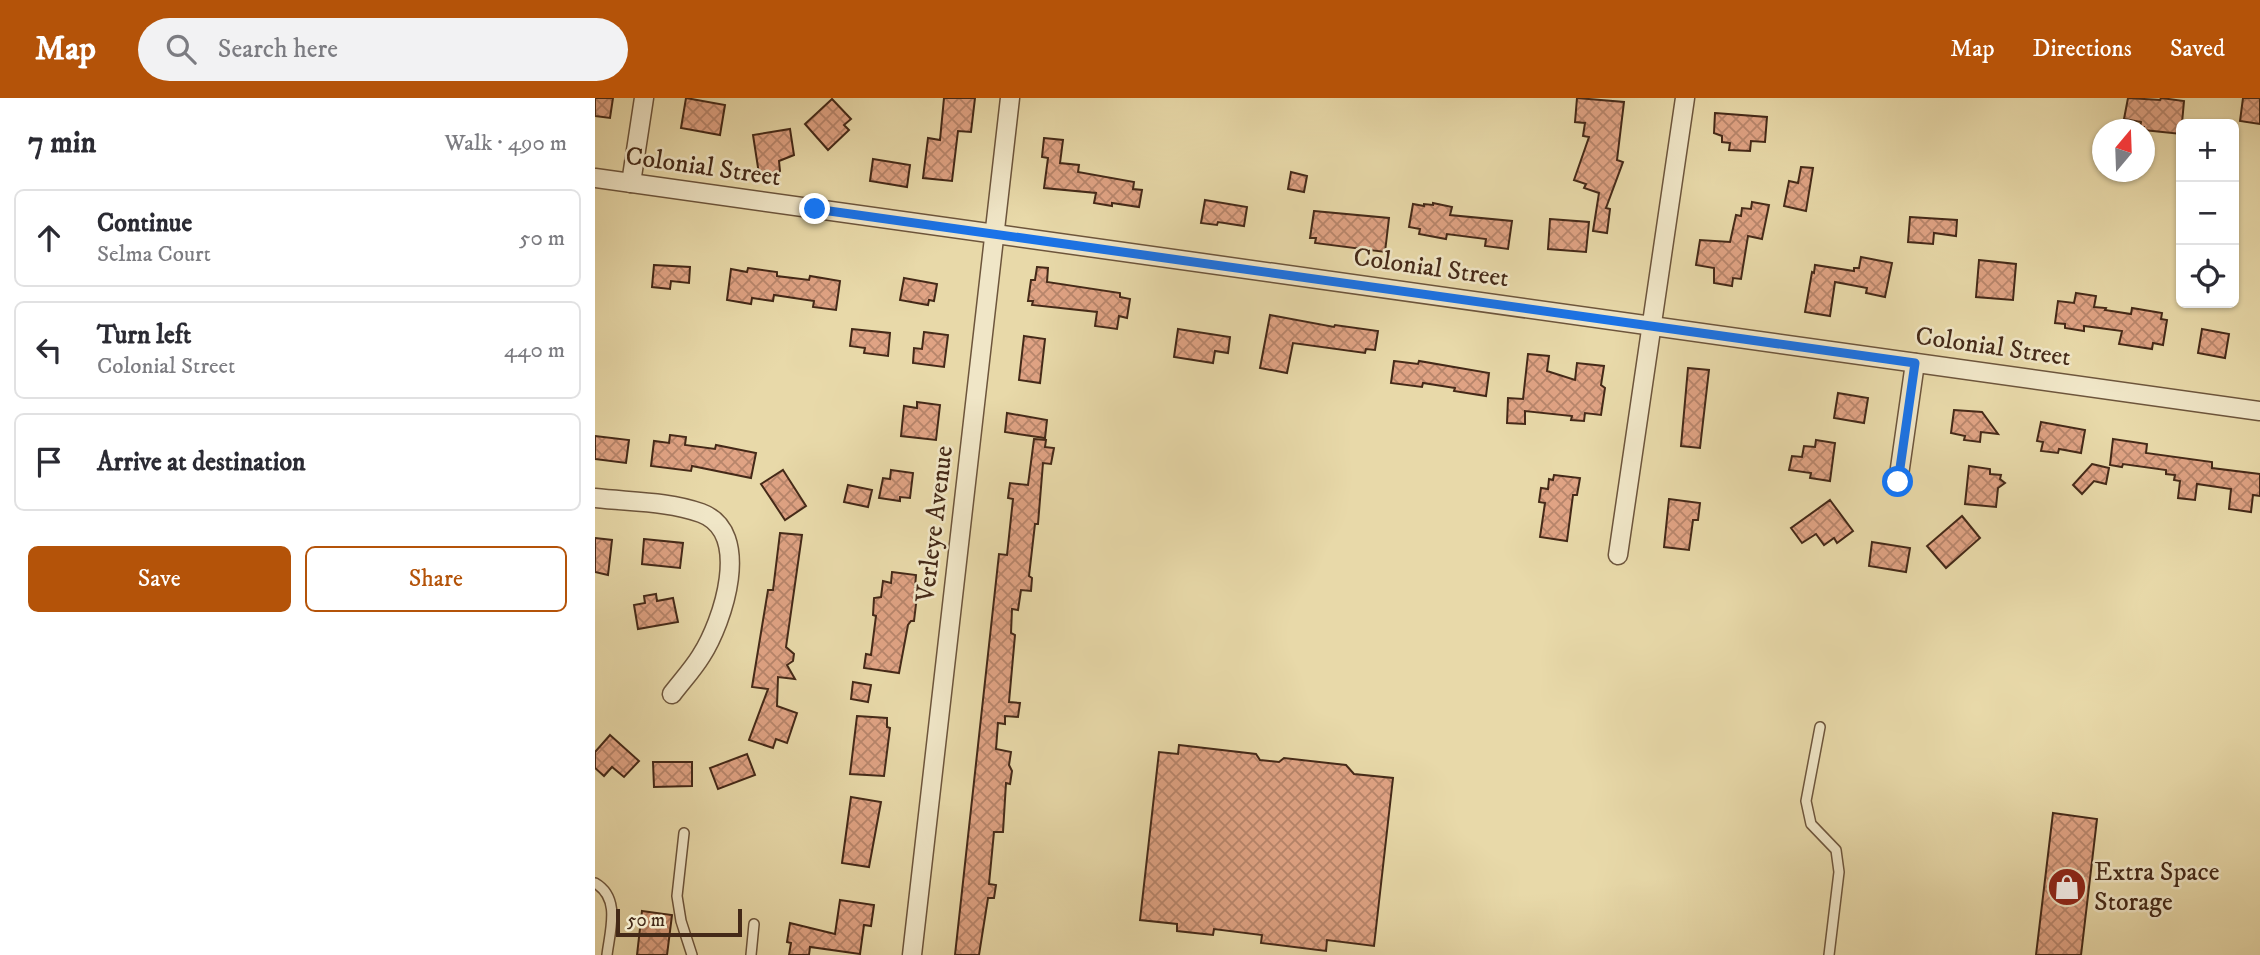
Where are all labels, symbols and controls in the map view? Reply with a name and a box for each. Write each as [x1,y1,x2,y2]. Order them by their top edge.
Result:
search box [138,18,628,81]
text: Map [35,29,96,70]
icon: search [162,30,200,68]
text: Search here [218,33,338,66]
text: Map [1950,34,1995,64]
text: Directions [2033,34,2132,64]
text: Saved [2170,34,2225,64]
north arrow [2092,119,2155,182]
map controls [2176,119,2239,308]
button: + [2176,119,2239,182]
text: 7 min [28,125,96,162]
text: Walk · 490 m [445,129,567,158]
street label: Colonial Street [623,140,783,194]
button: − [2176,182,2239,245]
route end [799,193,830,224]
text: Continue [97,207,192,240]
icon: ahead [30,219,68,257]
text: 50 m [519,224,565,253]
text: Selma Court [97,240,211,269]
street label: Colonial Street [1351,241,1511,295]
button: locate [2176,245,2239,308]
text: Turn left [97,319,191,352]
street label: Colonial Street [1913,320,2073,374]
icon: left [30,331,68,369]
text: 440 m [504,336,565,365]
text: Colonial Street [97,352,235,381]
icon: arrive [30,443,68,481]
street label: Verleye Avenue [909,444,961,605]
text: Arrive at destination [97,446,306,479]
route start [1882,466,1913,497]
button: Save [28,546,291,612]
button: Share [305,546,567,612]
place label: Extra Space Storage [2094,856,2220,919]
shop icon: Extra Space Storage [2046,866,2088,908]
scale bar [616,906,742,938]
text: 50 m [627,909,665,932]

